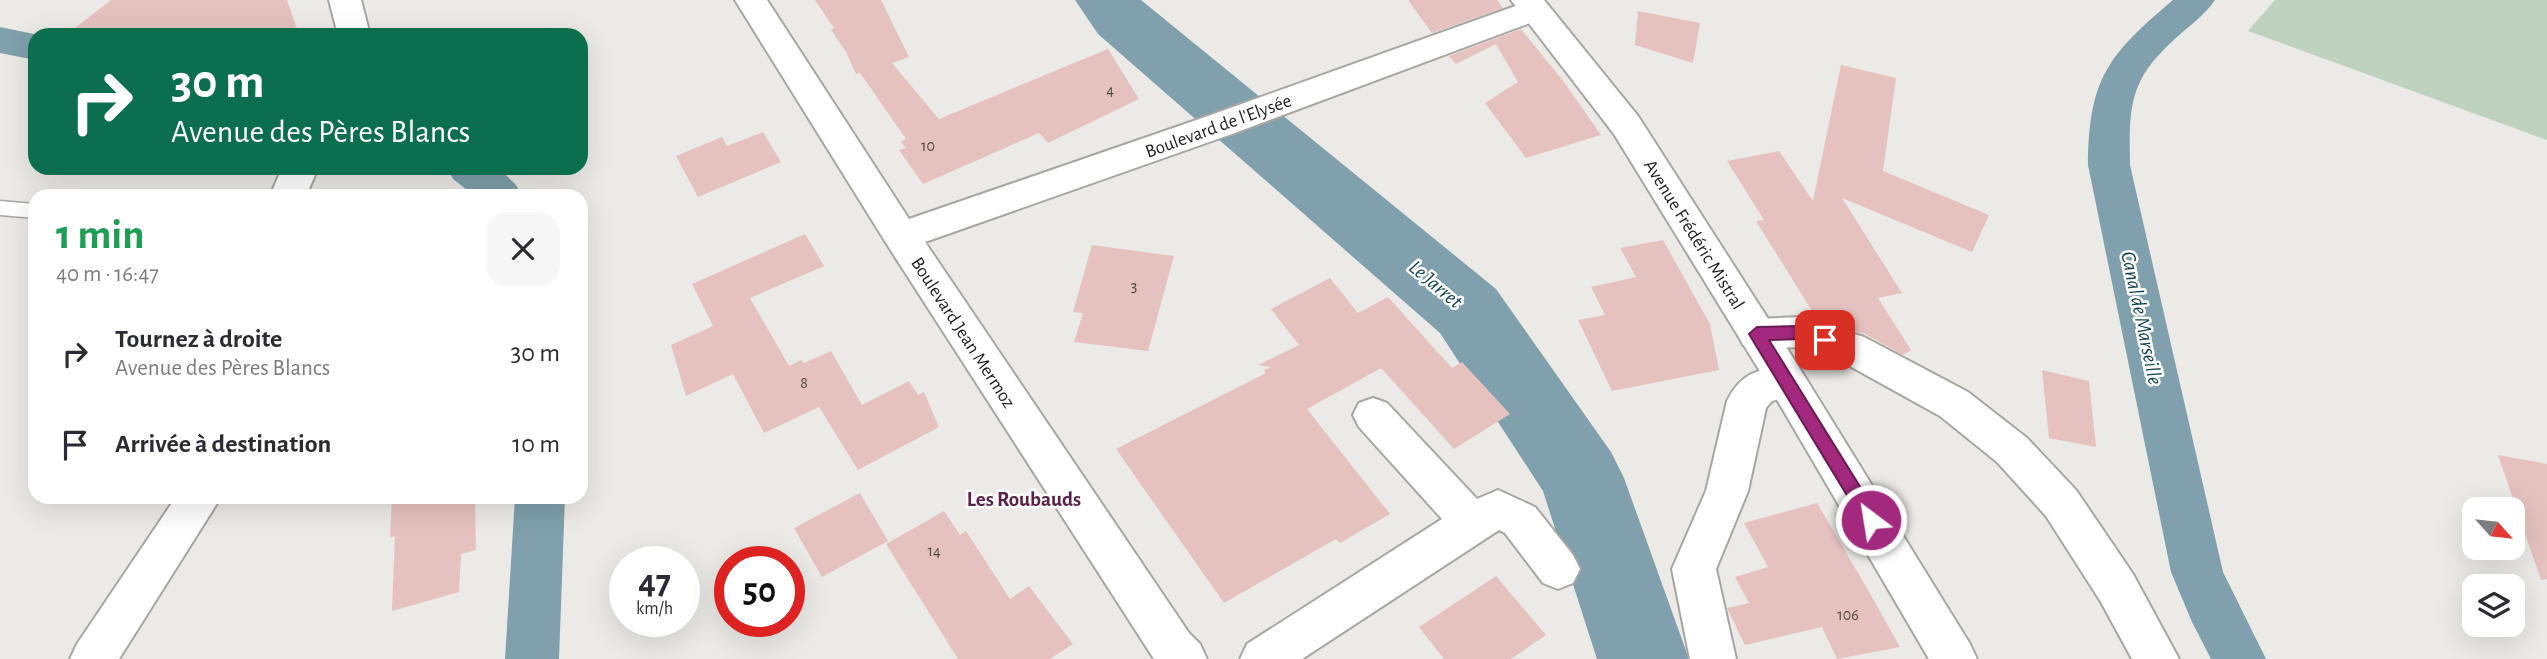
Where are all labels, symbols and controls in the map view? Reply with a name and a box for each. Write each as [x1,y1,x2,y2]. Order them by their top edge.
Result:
icon: right [56,56,147,147]
text: 30 m [171,58,265,107]
house number: 4 [1106,82,1114,98]
street label: Boulevard de l'Elysée [1143,91,1294,162]
text: Avenue des Pères Blancs [171,116,470,148]
house number: 10 [921,138,935,154]
street label: Avenue Frédéric Mistral [1640,156,1748,313]
button: close [486,212,560,286]
text: 1 min [56,214,145,256]
water label: Canal de Marseille [2117,249,2166,387]
street label: Boulevard Jean Mermoz [907,254,1019,412]
water label: Le Jarret [1405,256,1466,313]
text: 40 m · 16:47 [56,263,159,286]
house number: 3 [1131,278,1137,294]
pin [1795,310,1855,370]
icon: arrive [1806,321,1844,359]
text: Tournez à droite [115,326,282,352]
icon: right [56,335,94,373]
text: 30 m [510,340,560,366]
text: Avenue des Pères Blancs [115,357,330,380]
house number: 8 [800,375,808,391]
icon: arrive [56,426,94,464]
text: Arrivée à destination [115,431,331,457]
text: 10 m [512,431,560,457]
position arrow [1834,483,1908,557]
district label: Les Roubauds [967,489,1081,510]
north arrow [2462,497,2525,560]
map controls [2462,497,2525,637]
house number: 14 [927,543,941,559]
speed limit sign: 50 [714,546,805,637]
text: 47 [638,565,671,600]
button: layers [2462,574,2525,637]
text: km/h [636,600,673,618]
house number: 106 [1837,607,1859,623]

